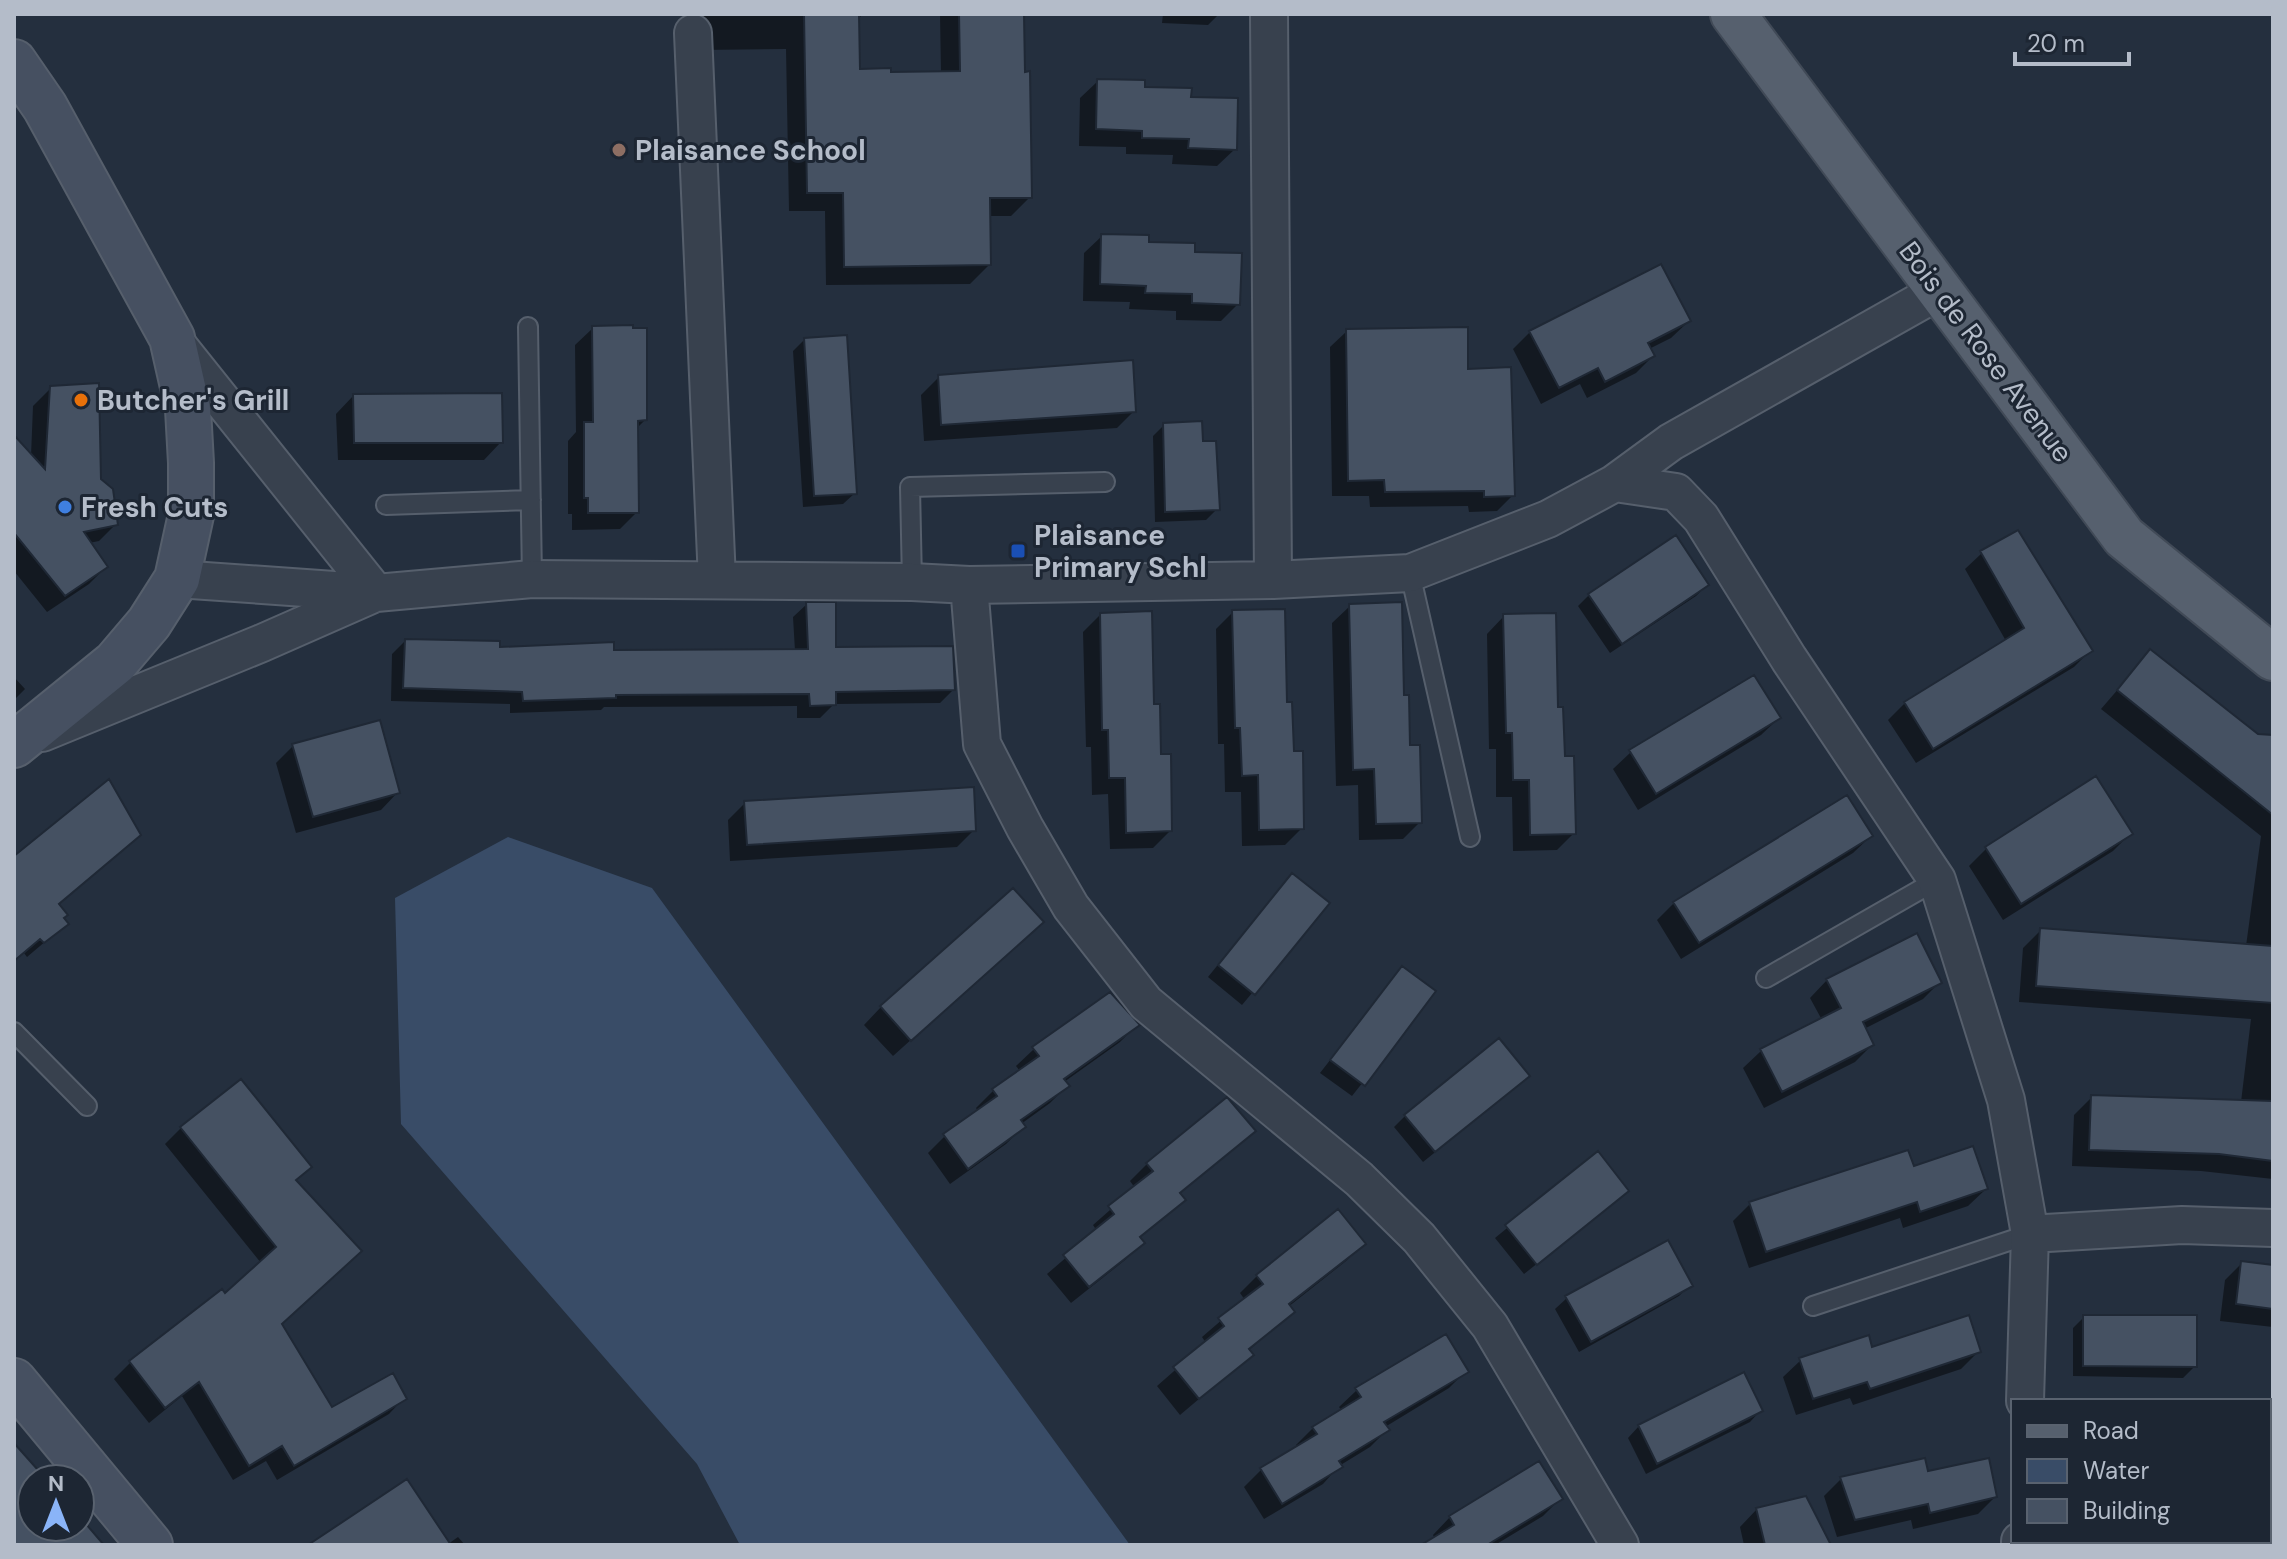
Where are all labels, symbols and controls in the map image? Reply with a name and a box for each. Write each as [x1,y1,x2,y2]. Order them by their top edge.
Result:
scale bar [2015,16,2129,66]
text: 20 m [2027,28,2085,59]
place label: Plaisance School [635,132,866,169]
marker: Plaisance School [610,141,628,159]
street label: Bois de Rose Avenue [1891,234,2081,470]
place label: Butcher's Grill [97,382,289,419]
marker: Butcher's Grill [72,391,90,409]
place label: Fresh Cuts [81,489,228,526]
marker: Fresh Cuts [56,498,74,516]
place label: Plaisance Primary Schl [1034,517,1207,586]
marker: Plaisance Primary Schl [1009,542,1027,560]
legend [2011,1399,2271,1543]
text: Road [2083,1415,2139,1446]
text: Water [2083,1455,2149,1486]
north arrow [16,1463,96,1543]
text: N [48,1469,64,1498]
text: Building [2083,1495,2170,1526]

